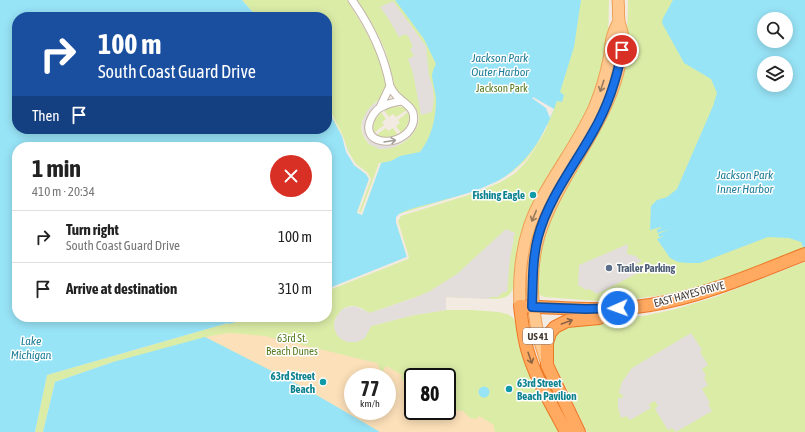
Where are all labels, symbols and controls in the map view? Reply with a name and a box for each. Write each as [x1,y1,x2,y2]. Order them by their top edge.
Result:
map controls [757,12,793,92]
button: search [757,12,793,48]
icon: right [32,28,84,80]
text: 100 m [98,28,161,60]
pin [605,33,639,67]
icon: arrive [611,39,633,61]
water label: Jackson Park Outer Harbor [471,51,529,79]
button: layers [757,56,793,92]
text: South Coast Guard Drive [98,61,256,82]
one-way arrow [598,79,606,91]
park label: Jackson Park [476,82,528,94]
icon: arrive [68,104,90,126]
text: Then [32,107,60,124]
one-way arrow [383,137,396,145]
text: 1 min [32,155,81,182]
button: close [270,155,312,197]
water label: Jackson Park Inner Harbor [716,168,774,196]
text: 410 m · 20:34 [32,184,95,199]
place label: Fishing Eagle [472,189,525,201]
marker: Fishing Eagle [528,190,538,200]
one-way arrow [529,209,537,221]
text: Turn right [66,221,119,238]
icon: right [32,226,54,248]
text: 100 m [278,228,312,245]
text: South Coast Guard Drive [66,238,180,253]
place label: Trailer Parking [617,262,676,274]
marker: Trailer Parking [604,263,614,273]
icon: arrive [32,278,54,300]
street label: EAST HAYES DRIVE [652,279,726,309]
text: Arrive at destination [66,280,177,297]
text: 310 m [278,280,312,297]
position arrow [597,287,639,329]
one-way arrow [560,318,573,325]
road number: US 41 [523,328,553,344]
park label: 63rd St. Beach Dunes [266,332,318,357]
water label: Lake Michigan [11,334,51,362]
one-way arrow [527,352,534,365]
speed limit sign: 80 [404,368,456,420]
place label: 63rd Street Beach [271,370,316,395]
marker: 63rd Street Beach [318,377,328,387]
text: 77 [361,377,379,400]
place label: 63rd Street Beach Pavilion [517,377,577,402]
marker: 63rd Street Beach Pavilion [504,384,514,394]
text: km/h [360,398,380,409]

